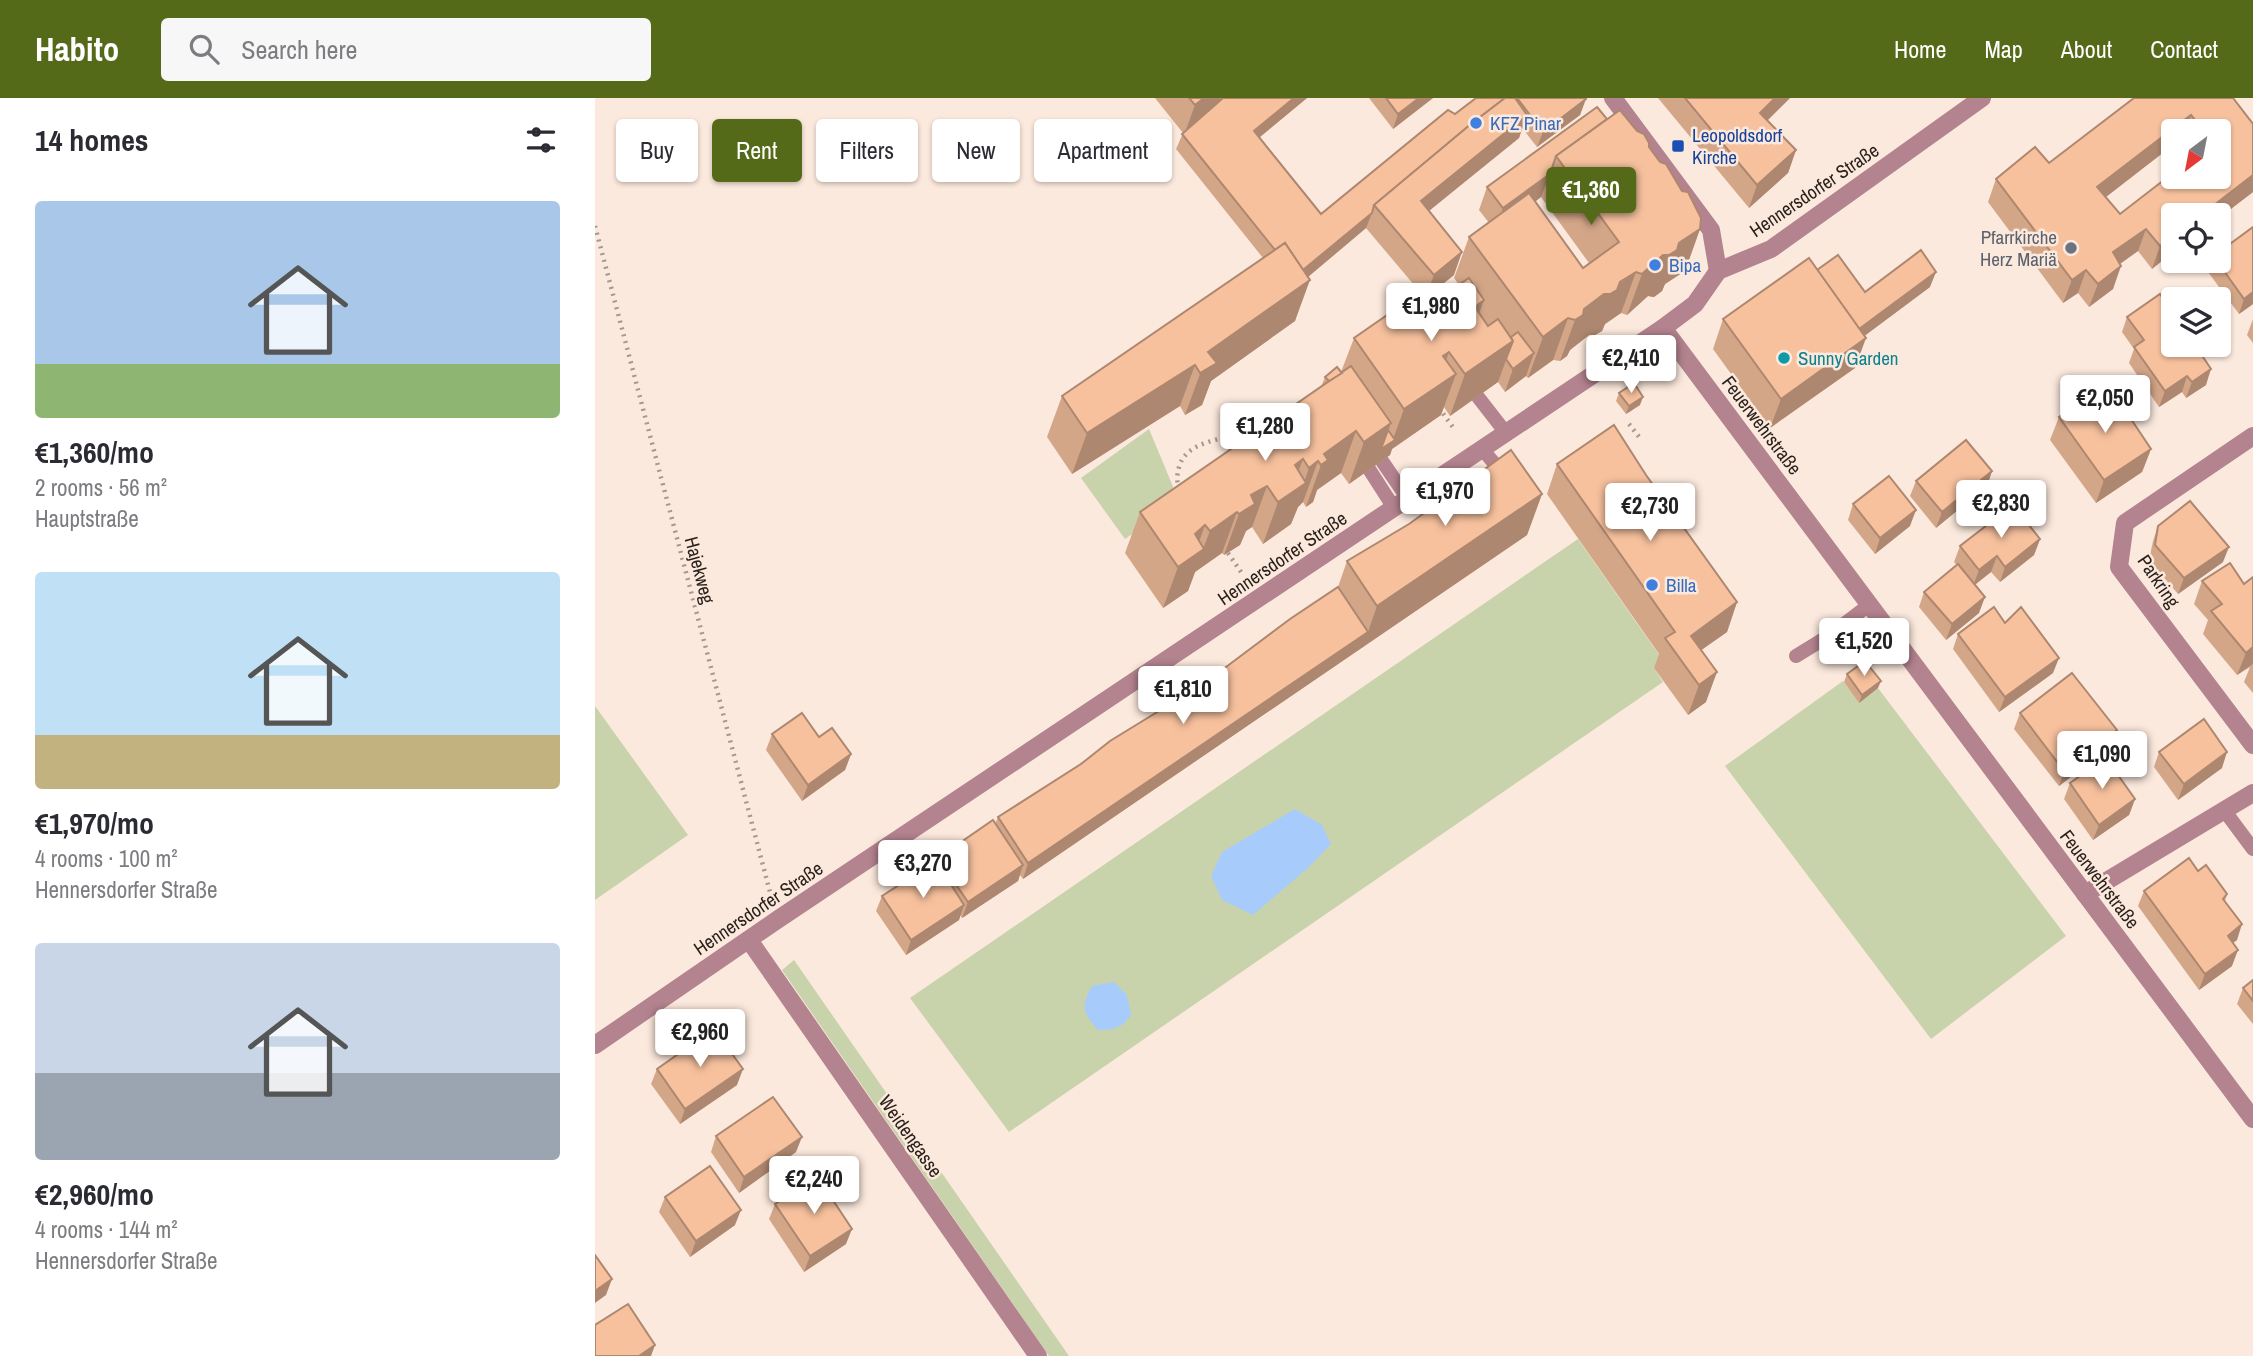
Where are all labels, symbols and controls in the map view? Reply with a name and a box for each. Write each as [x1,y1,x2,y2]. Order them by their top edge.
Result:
search box [161,18,651,81]
text: Habito [35,27,119,71]
icon: search [185,30,223,68]
text: Search here [241,32,357,67]
text: Home [1894,33,1946,65]
text: Map [1984,33,2023,65]
text: About [2061,33,2112,65]
text: Contact [2150,33,2218,65]
place label: KFZ Pinar [1490,110,1562,136]
marker: KFZ Pinar [1468,115,1484,131]
chip: Buy [616,119,698,182]
chip: Rent [712,119,802,182]
chip: Filters [816,119,918,182]
chip: New [932,119,1020,182]
chip: Apartment [1034,119,1172,182]
north arrow [2161,119,2231,189]
map controls [2161,119,2231,357]
text: 14 homes [35,120,149,160]
icon: filters [522,121,560,159]
place label: Leopoldsdorf Kirche [1692,122,1783,170]
street label: Hennersdorfer Straße [1744,137,1884,243]
marker: Leopoldsdorf Kirche [1670,138,1686,154]
pin: €1,360 [1534,167,1648,227]
text: €1,360 [1562,174,1620,205]
button: locate [2161,203,2231,273]
place label: Pfarrkirche Herz Mariä [1980,224,2057,272]
marker: Pfarrkirche Herz Mariä [2063,240,2079,256]
icon: home [235,247,361,373]
place label: Bipa [1669,252,1701,278]
marker: Bipa [1647,257,1663,273]
pin: €1,980 [1374,284,1488,343]
button: layers [2161,287,2231,357]
text: €1,980 [1402,290,1460,321]
pin: €2,410 [1574,336,1688,395]
text: €2,410 [1602,342,1660,373]
place label: Sunny Garden [1798,345,1898,371]
marker: Sunny Garden [1776,350,1792,366]
street label: Feuerwehrstraße [1716,370,1808,480]
pin: €2,050 [2048,376,2162,435]
text: €2,050 [2076,382,2134,413]
pin: €1,280 [1208,404,1322,463]
text: €1,280 [1236,410,1294,441]
text: €1,360/mo [35,432,154,472]
pin: €1,970 [1388,468,1502,528]
text: 2 rooms · 56 m² [35,472,167,503]
text: €1,970 [1416,475,1474,506]
pin: €2,830 [1944,480,2058,540]
pin: €2,730 [1593,484,1707,543]
text: €2,830 [1972,487,2030,518]
text: €2,730 [1621,490,1679,521]
text: Hauptstraße [35,503,139,534]
street label: Hennersdorfer Straße [1212,505,1352,611]
street label: Hajekweg [679,534,721,607]
street label: Parkring [2132,549,2186,613]
place label: Billa [1666,572,1697,598]
marker: Billa [1644,577,1660,593]
icon: home [235,618,361,744]
pin: €1,520 [1807,618,1921,678]
text: €1,520 [1835,625,1893,656]
pin: €1,810 [1126,666,1240,726]
text: €1,810 [1154,673,1212,704]
pin: €1,090 [2045,732,2159,791]
text: €1,090 [2073,738,2131,769]
text: €1,970/mo [35,803,154,843]
street label: Feuerwehrstraße [2054,824,2146,934]
pin: €3,270 [866,840,980,900]
text: 4 rooms · 100 m² [35,843,178,874]
text: €3,270 [894,847,952,878]
street label: Hennersdorfer Straße [688,855,828,961]
text: Hennersdorfer Straße [35,874,217,905]
icon: home [235,989,361,1115]
pin: €2,960 [643,1010,757,1069]
text: €2,960 [671,1016,729,1047]
street label: Weidengasse [873,1090,949,1182]
pin: €2,240 [757,1156,871,1216]
text: €2,240 [785,1163,843,1194]
text: €2,960/mo [35,1174,154,1214]
text: 4 rooms · 144 m² [35,1214,178,1245]
text: Hennersdorfer Straße [35,1245,217,1276]

